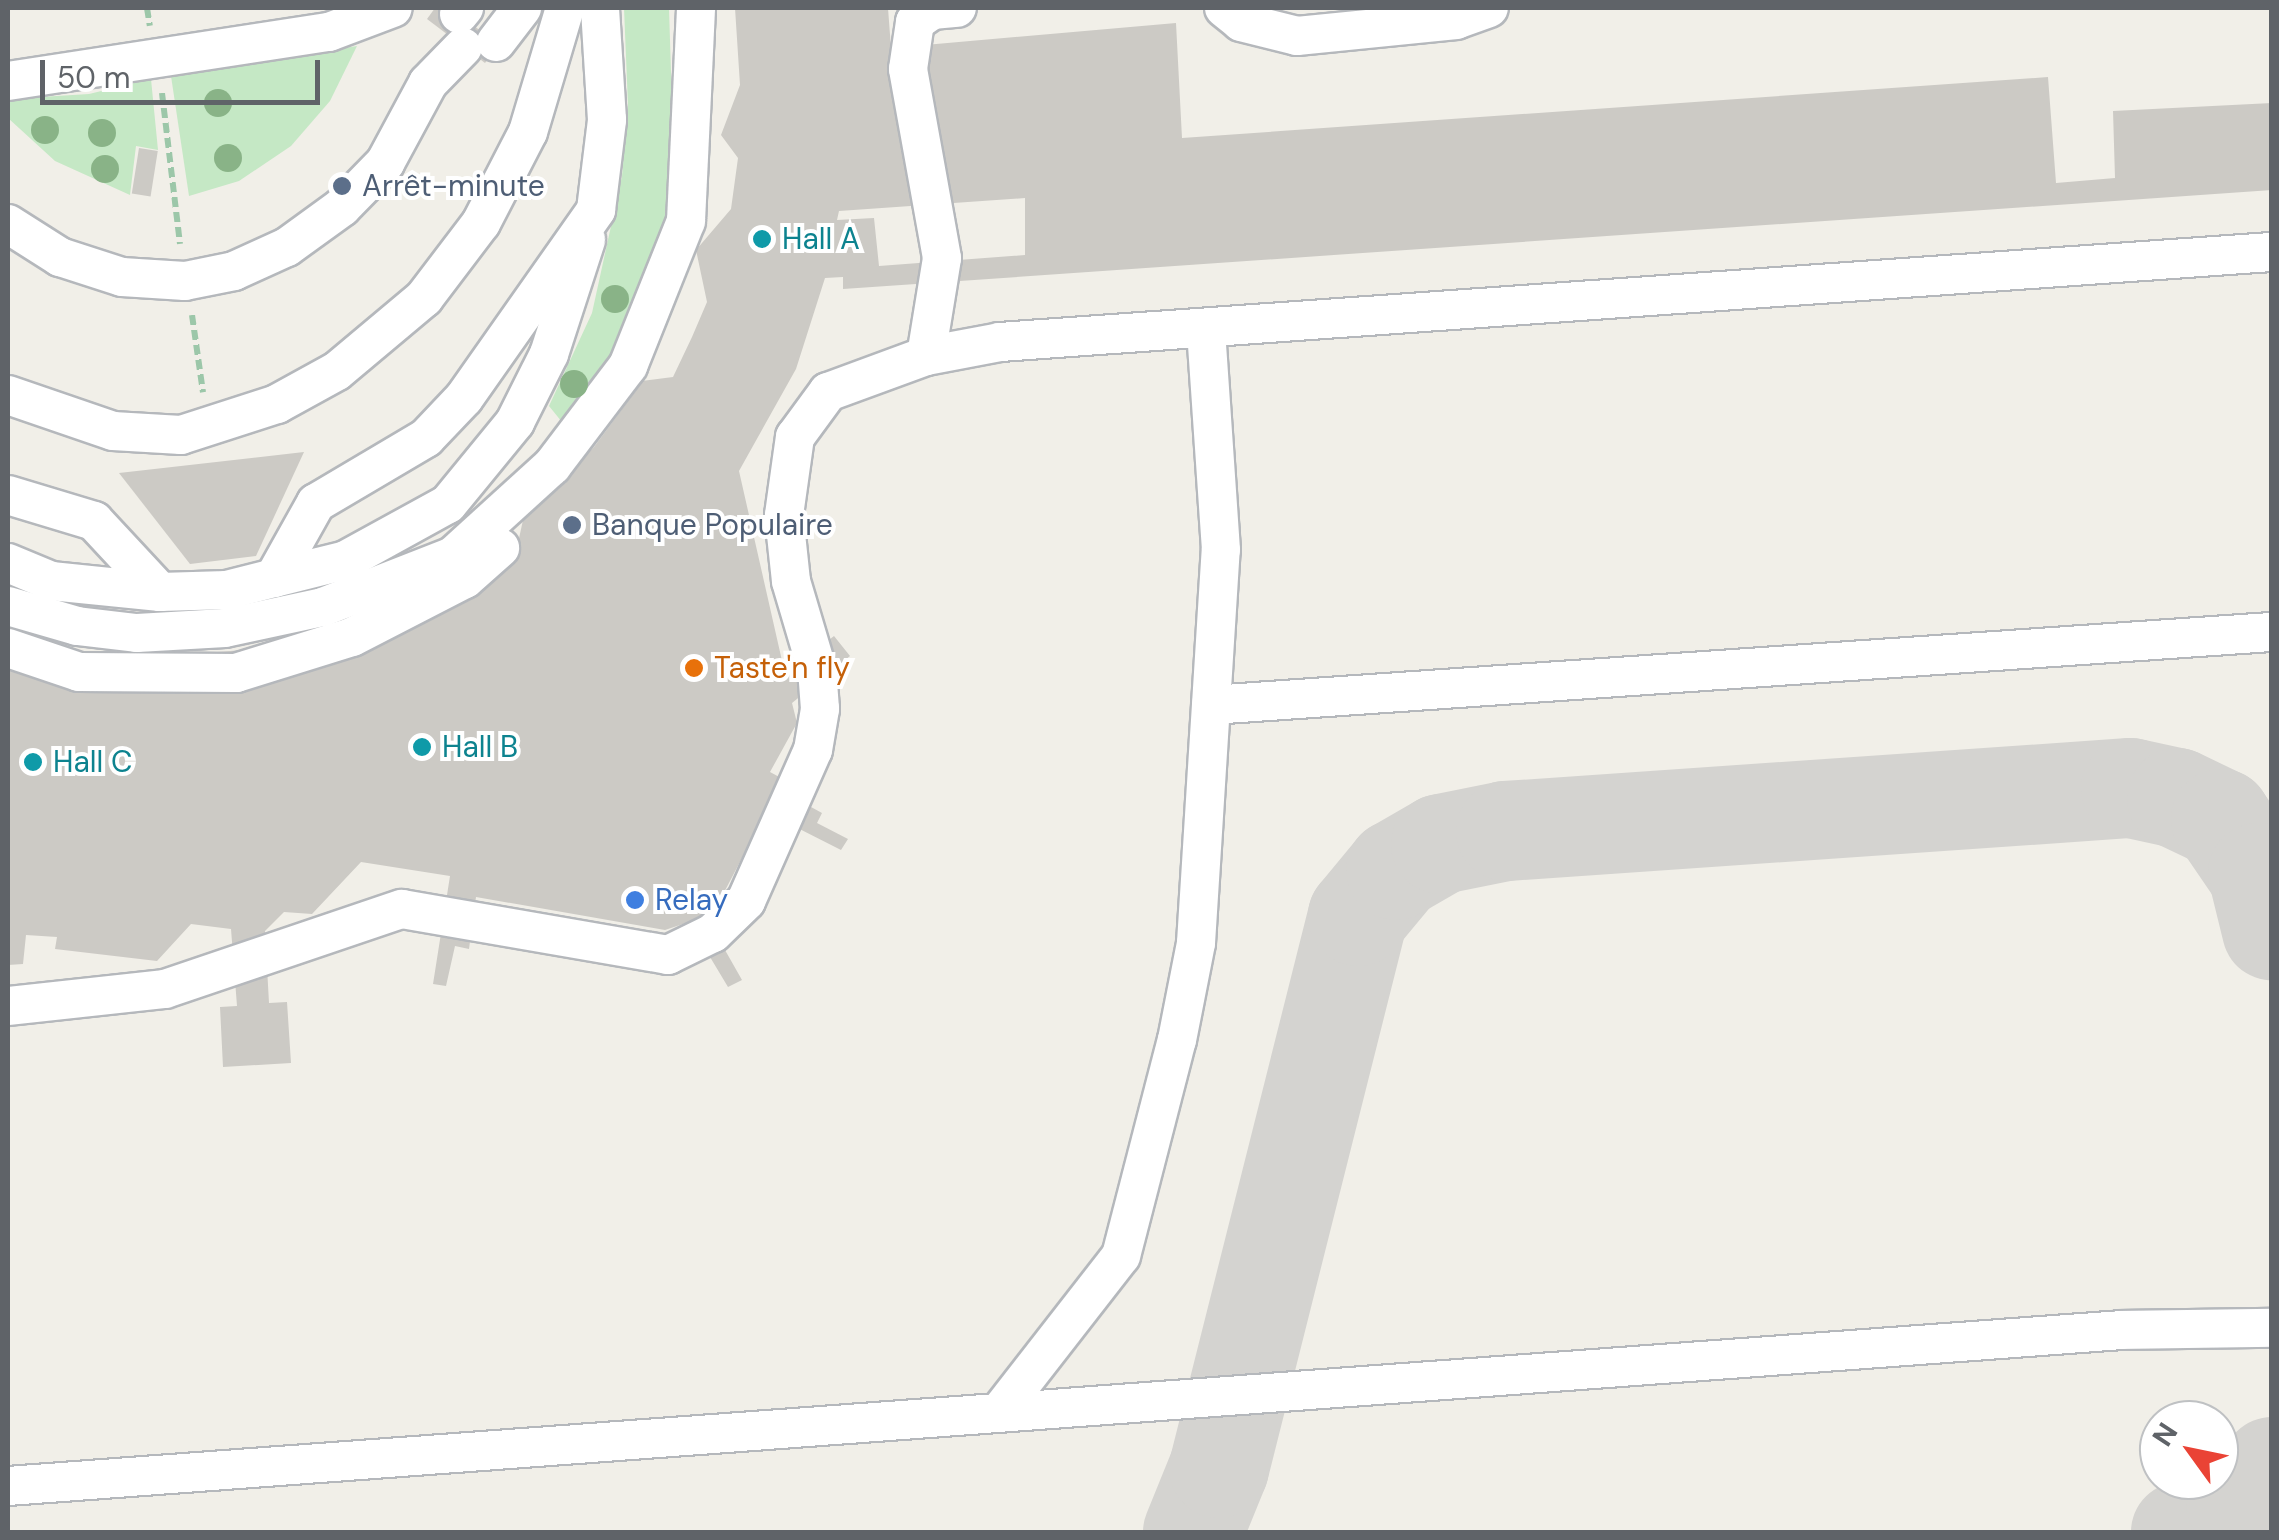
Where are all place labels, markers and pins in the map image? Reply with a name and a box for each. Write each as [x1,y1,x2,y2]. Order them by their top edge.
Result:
place label: Arrêt-minute [362,168,545,204]
marker: Arrêt-minute [331,175,353,197]
place label: Hall A [782,221,860,257]
marker: Hall A [751,228,773,250]
place label: Banque Populaire [592,507,833,543]
marker: Banque Populaire [561,514,583,536]
place label: Taste'n fly [714,650,850,686]
marker: Taste'n fly [683,657,705,679]
place label: Hall B [442,729,518,765]
marker: Hall B [411,736,433,758]
place label: Hall C [53,744,133,780]
marker: Hall C [22,751,44,773]
place label: Relay [655,882,728,918]
marker: Relay [624,889,646,911]

